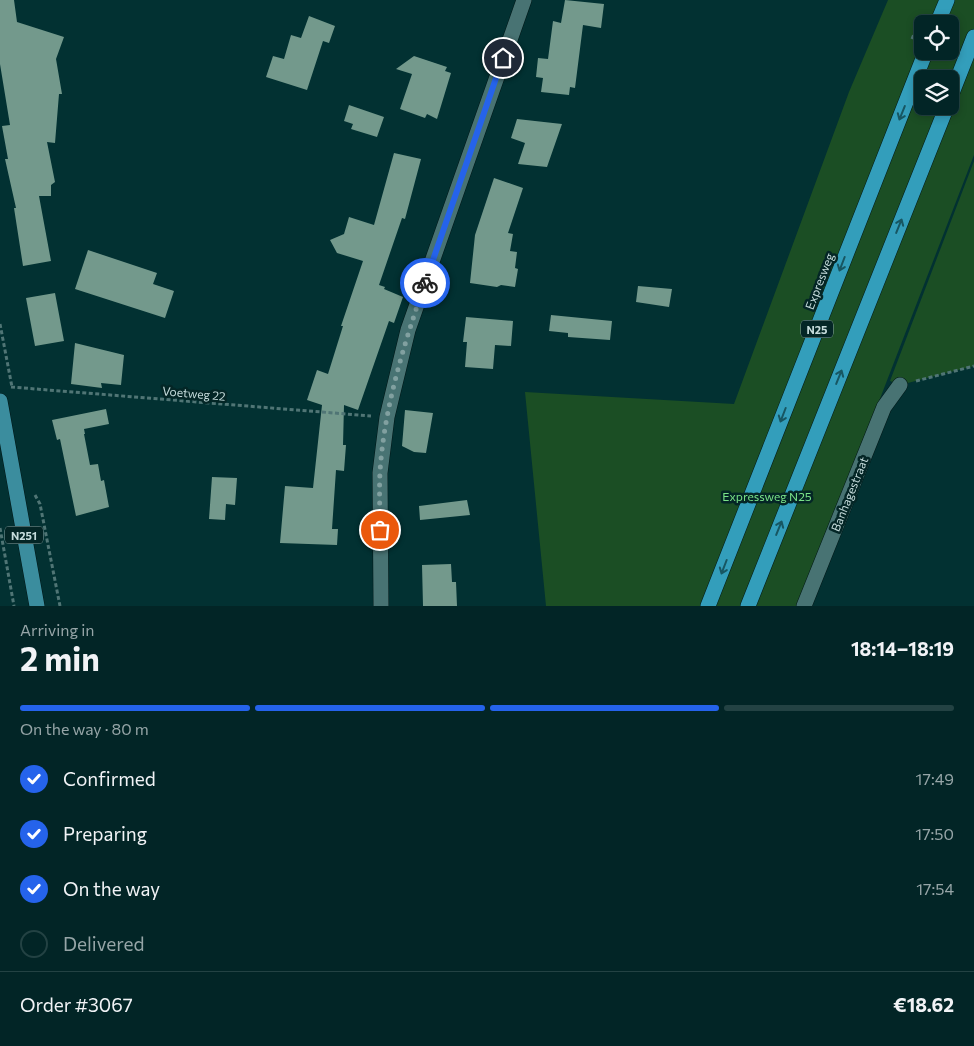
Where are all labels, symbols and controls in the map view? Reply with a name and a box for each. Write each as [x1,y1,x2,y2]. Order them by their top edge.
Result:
map controls [914,15,959,115]
button: locate [914,15,959,60]
pin [482,37,524,79]
icon: home [489,44,517,72]
button: layers [914,70,959,115]
one-way arrow [897,105,906,120]
one-way arrow [895,219,904,234]
street label: Expresweg [802,250,836,311]
one-way arrow [837,256,846,271]
courier [400,258,450,308]
icon: bike [411,269,439,297]
road number: N25 [801,320,833,338]
one-way arrow [835,370,844,385]
street label: Voetweg 22 [162,383,227,403]
one-way arrow [778,407,787,422]
street label: Banhagestraat [828,455,870,533]
park label: Expressweg N25 [722,489,812,503]
pin [359,509,401,551]
icon: bag [366,516,394,544]
one-way arrow [775,521,785,536]
road number: N251 [5,526,43,544]
one-way arrow [719,558,728,574]
text: Arriving in [20,620,94,639]
text: 18:14–18:19 [851,637,954,660]
text: 2 min [20,638,100,678]
text: On the way · 80 m [20,719,149,738]
icon: check [20,765,48,793]
text: Confirmed [63,767,156,790]
text: 17:49 [916,769,954,788]
icon: check [20,820,48,848]
text: Preparing [63,822,147,845]
text: 17:50 [915,824,954,843]
icon: check [20,875,48,903]
text: On the way [63,877,160,900]
text: 17:54 [916,879,954,898]
text: Delivered [63,932,144,955]
text: Order #3067 [20,993,133,1016]
text: €18.62 [893,993,954,1016]

